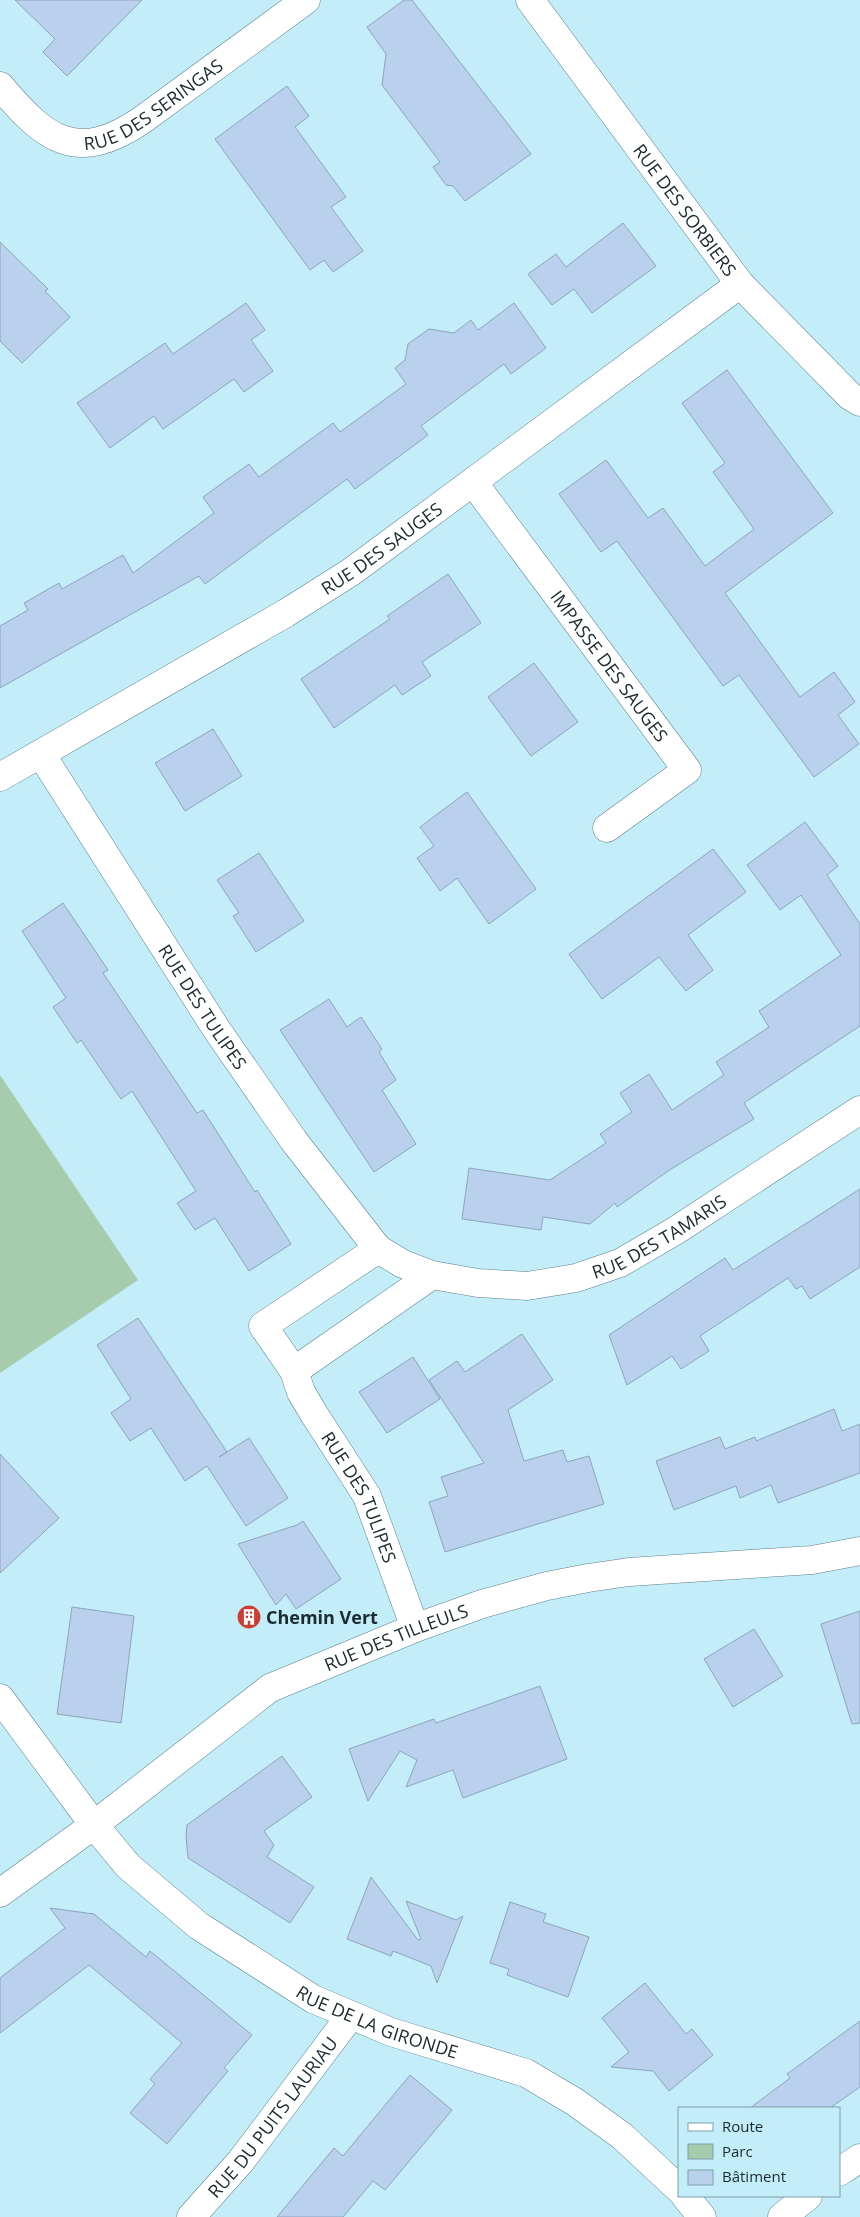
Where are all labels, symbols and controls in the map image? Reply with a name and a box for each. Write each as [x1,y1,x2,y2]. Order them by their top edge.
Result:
street label: RUE DES SERINGAS [82,53,227,155]
street label: RUE DES SORBIERS [628,139,742,281]
street label: RUE DES SAUGES [316,497,447,600]
street label: IMPASSE DES SAUGES [545,585,674,746]
street label: RUE DES TULIPES [153,939,253,1074]
street label: RUE DES TAMARIS [589,1189,731,1284]
street label: RUE DES TULIPES [316,1427,402,1566]
street label: RUE DES TILLEULS [320,1598,471,1676]
building icon: Chemin Vert [236,1604,262,1630]
place label: Chemin Vert [266,1605,378,1629]
street label: RUE DE LA GIRONDE [292,1979,461,2064]
street label: RUE DU PUITS LAURIAU [202,2032,343,2203]
legend [678,2107,840,2197]
text: Route [722,2116,763,2136]
text: Parc [722,2141,753,2161]
text: Bâtiment [722,2166,786,2186]

